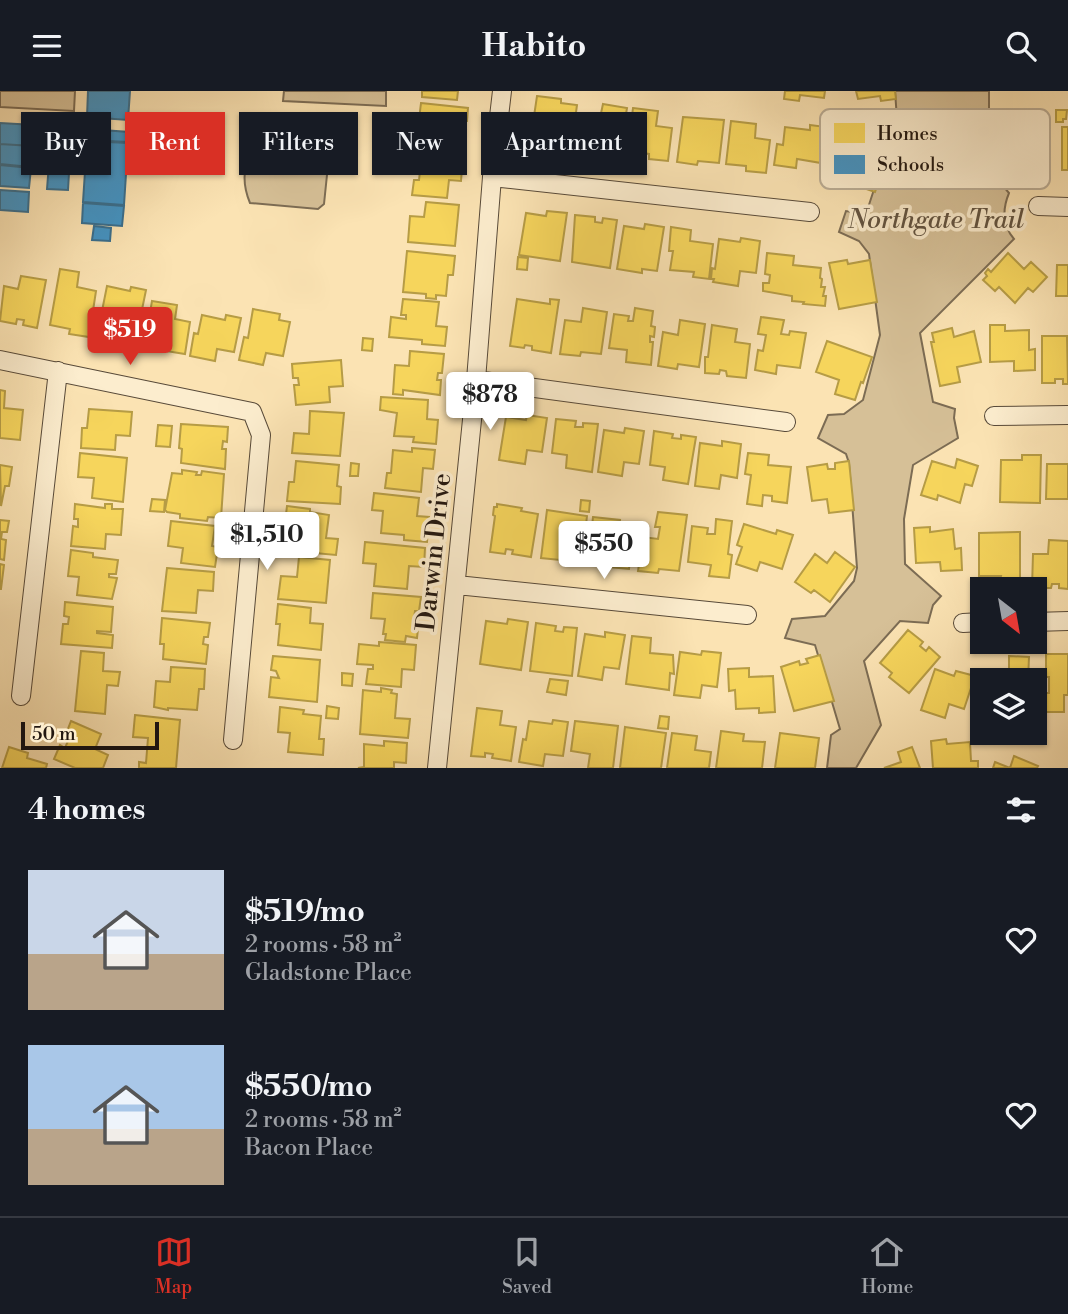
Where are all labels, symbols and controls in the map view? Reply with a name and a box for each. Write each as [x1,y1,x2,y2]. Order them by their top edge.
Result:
text: Habito [482,26,586,66]
icon: menu [28,27,66,65]
icon: search [1002,27,1040,65]
legend [820,109,1050,189]
chip: Buy [21,112,111,175]
chip: Rent [125,112,225,175]
chip: Filters [239,112,358,175]
chip: New [372,112,467,175]
chip: Apartment [481,112,647,175]
text: Homes [877,122,937,146]
text: Schools [877,153,944,177]
park label: Northgate Trail [847,204,1025,236]
pin: $519 [89,307,171,367]
text: $519 [103,316,157,344]
pin: $878 [449,373,531,432]
text: $878 [462,381,518,409]
street label: Darwin Drive [410,471,458,633]
pin: $1,510 [210,512,324,572]
text: $1,510 [230,521,304,549]
pin: $550 [563,521,645,581]
text: $550 [575,530,633,558]
north arrow [970,577,1046,655]
map controls [970,577,1047,745]
button: layers [970,668,1047,745]
scale bar [21,719,159,751]
text: 50 m [32,722,76,746]
text: 4 homes [28,791,145,829]
icon: filters [1002,791,1040,829]
text: $519/mo [245,893,365,931]
icon: home [84,898,168,982]
icon: heart [1002,921,1040,959]
text: 2 rooms · 58 m² [245,931,402,959]
text: Gladstone Place [245,959,412,987]
text: $550/mo [245,1068,373,1106]
icon: home [84,1073,168,1157]
icon: heart [1002,1096,1040,1134]
text: 2 rooms · 58 m² [245,1106,402,1134]
text: Bacon Place [245,1134,373,1162]
tab: Map [155,1233,193,1299]
tab: Saved [502,1233,552,1299]
tab: Home [861,1233,913,1299]

